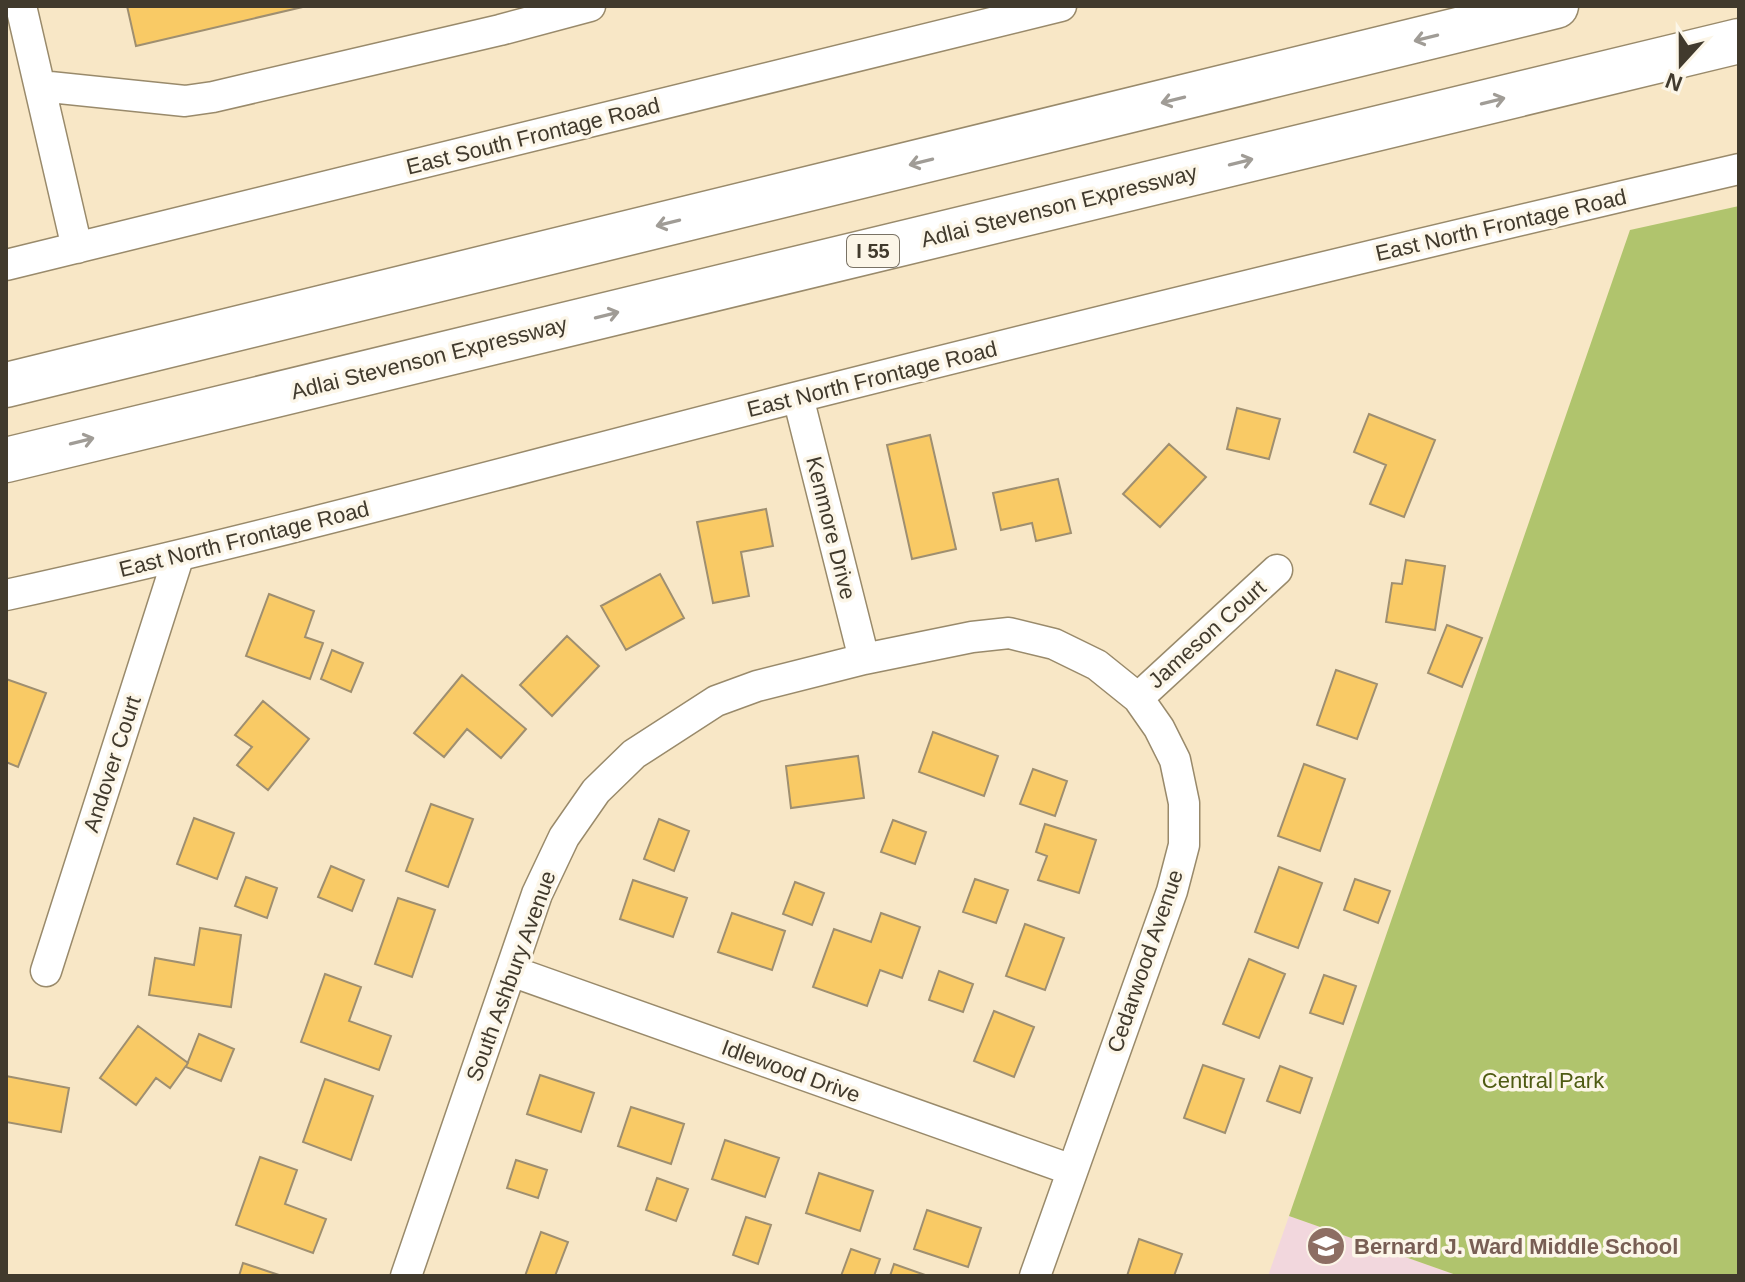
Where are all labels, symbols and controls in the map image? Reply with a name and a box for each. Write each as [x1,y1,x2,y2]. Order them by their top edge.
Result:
north arrow [1641,24,1721,104]
one-way arrow [1413,31,1439,46]
text: N [1662,68,1686,97]
street label: East South Frontage Road [404,92,662,180]
one-way arrow [1480,92,1506,107]
one-way arrow [1161,93,1187,108]
one-way arrow [1227,154,1253,169]
one-way arrow [908,155,934,170]
street label: Adlai Stevenson Expressway [918,160,1200,252]
street label: East North Frontage Road [1373,184,1629,266]
one-way arrow [656,217,681,232]
road number: I 55 [847,235,899,267]
one-way arrow [593,307,619,322]
street label: Adlai Stevenson Expressway [288,312,570,404]
street label: East North Frontage Road [744,336,1000,422]
one-way arrow [68,433,94,448]
street label: Kenmore Drive [801,454,861,602]
street label: East North Frontage Road [116,496,372,582]
street label: Jameson Court [1143,575,1271,693]
street label: Andover Court [78,693,146,835]
street label: Cedarwood Avenue [1102,866,1188,1056]
street label: South Ashbury Avenue [461,867,561,1085]
street label: Idlewood Drive [718,1034,864,1108]
park label: Central Park [1482,1068,1605,1093]
school or university icon: Bernard J. Ward Middle School [1305,1225,1347,1267]
place label: Bernard J. Ward Middle School [1354,1234,1678,1259]

